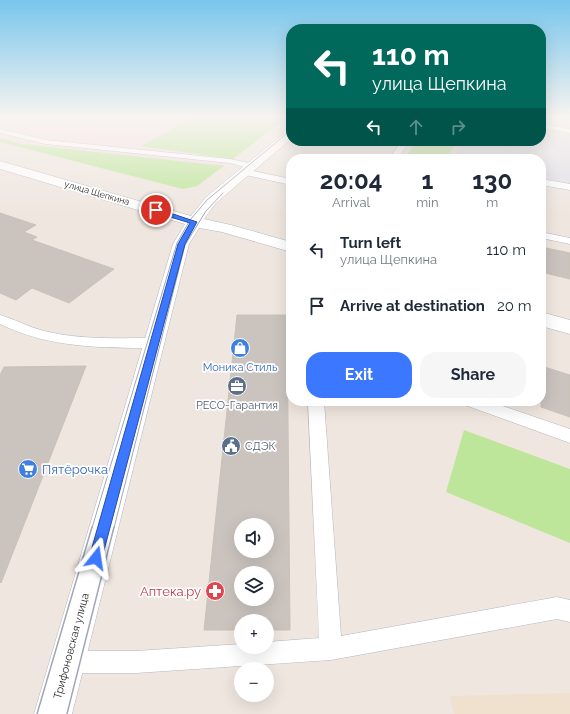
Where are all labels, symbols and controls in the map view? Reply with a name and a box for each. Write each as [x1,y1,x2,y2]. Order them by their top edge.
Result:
text: 110 m [372,39,450,72]
icon: left [306,40,358,92]
text: улица Щепкина [372,73,506,94]
icon: left [363,116,385,138]
icon: ahead [405,116,427,138]
icon: right [447,116,469,138]
text: 20:04 [320,166,382,195]
text: 1 [421,166,433,195]
text: 130 [472,166,512,195]
street label: улица Щепкина [63,179,131,207]
pin [139,193,173,227]
text: Arrival [332,195,370,210]
text: min [416,195,439,210]
text: m [486,195,498,210]
icon: arrive [145,199,167,221]
text: Turn left [340,234,401,252]
icon: left [306,239,328,261]
text: 110 m [486,241,526,259]
text: улица Щепкина [340,252,437,267]
icon: arrive [306,295,328,317]
text: Arrive at destination [340,297,485,315]
text: 20 m [497,297,532,315]
shop icon: Моника Стиль [229,337,251,359]
button: Exit [306,352,412,398]
button: Share [420,352,526,398]
place label: Моника Стиль [203,361,278,374]
office icon: РЕСО-Гарантия [226,375,248,397]
place label: РЕСО-Гарантия [196,399,278,412]
public building icon: СДЭК [220,435,242,457]
place label: СДЭК [245,440,276,453]
supermarket icon: Пятёрочка [17,458,39,480]
place label: Пятёрочка [42,462,108,477]
map controls [234,518,274,702]
button: sound [234,518,274,558]
position arrow [75,537,117,579]
button: layers [234,566,274,606]
pharmacy icon: Аптека.ру [204,580,226,602]
place label: Аптека.ру [140,584,201,599]
street label: Трифоновская улица [51,592,92,701]
button: + [234,614,274,654]
button: − [234,662,274,702]

